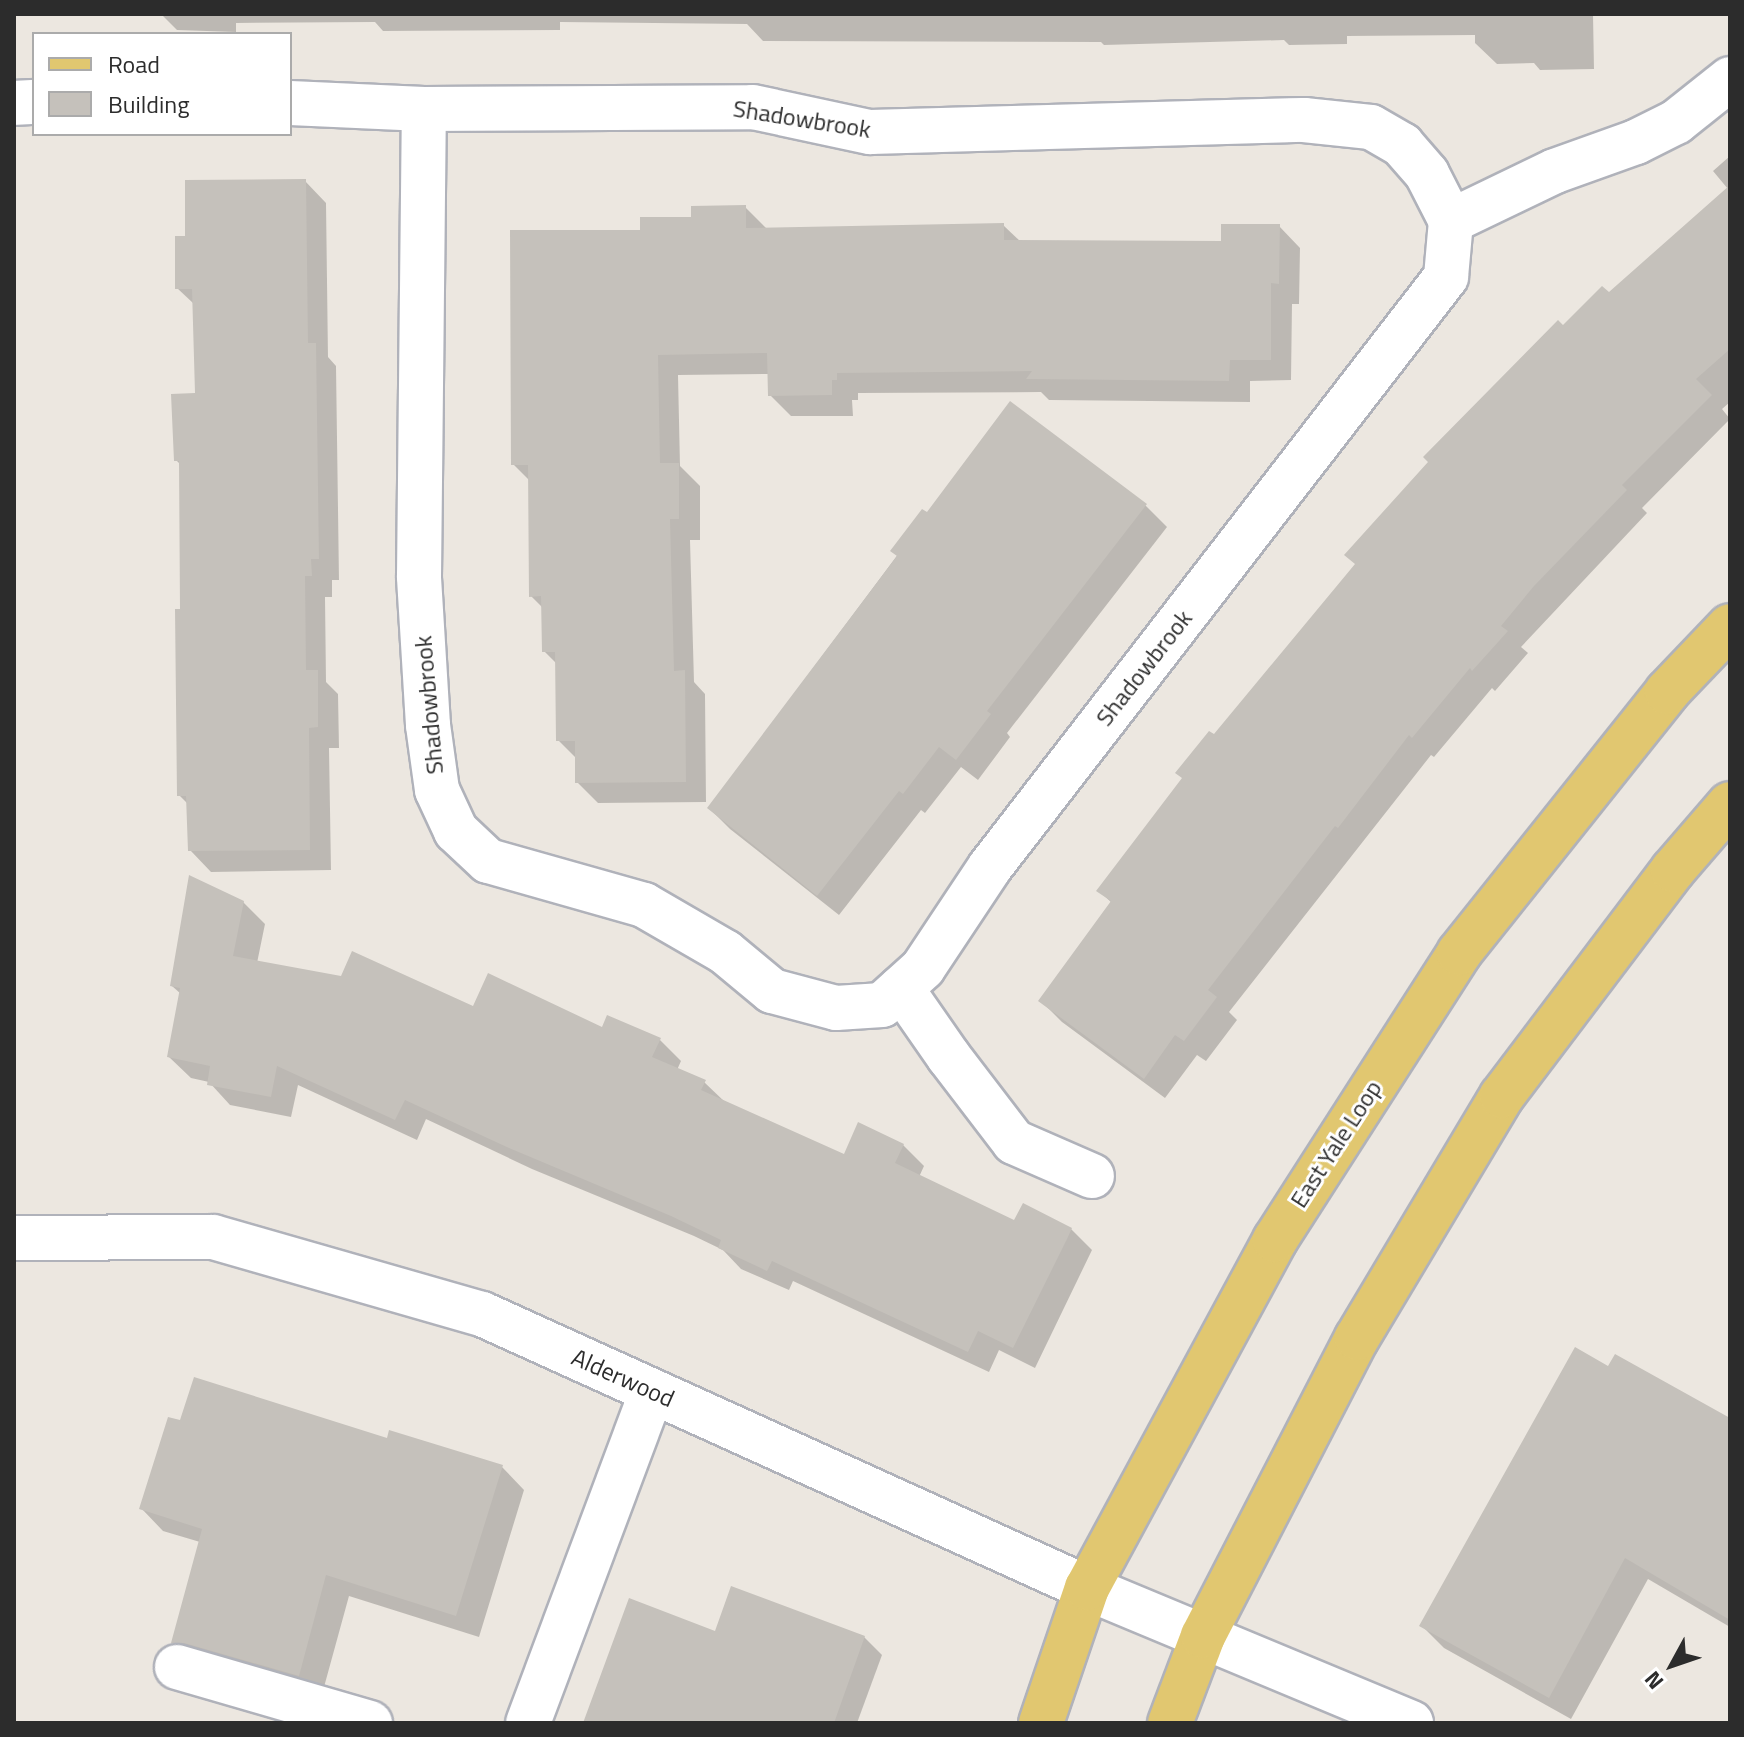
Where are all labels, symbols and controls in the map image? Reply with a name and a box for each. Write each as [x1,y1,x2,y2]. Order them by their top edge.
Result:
legend [32,32,292,136]
text: Road [108,46,160,82]
text: Building [108,86,190,122]
street label: Shadowbrook [731,94,873,144]
street label: Shadowbrook [1090,604,1198,732]
street label: Shadowbrook [409,635,449,775]
street label: East Yale Loop [1284,1075,1388,1213]
street label: Alderwood [567,1343,679,1413]
north arrow [1632,1625,1712,1705]
text: N [1636,1664,1672,1697]

